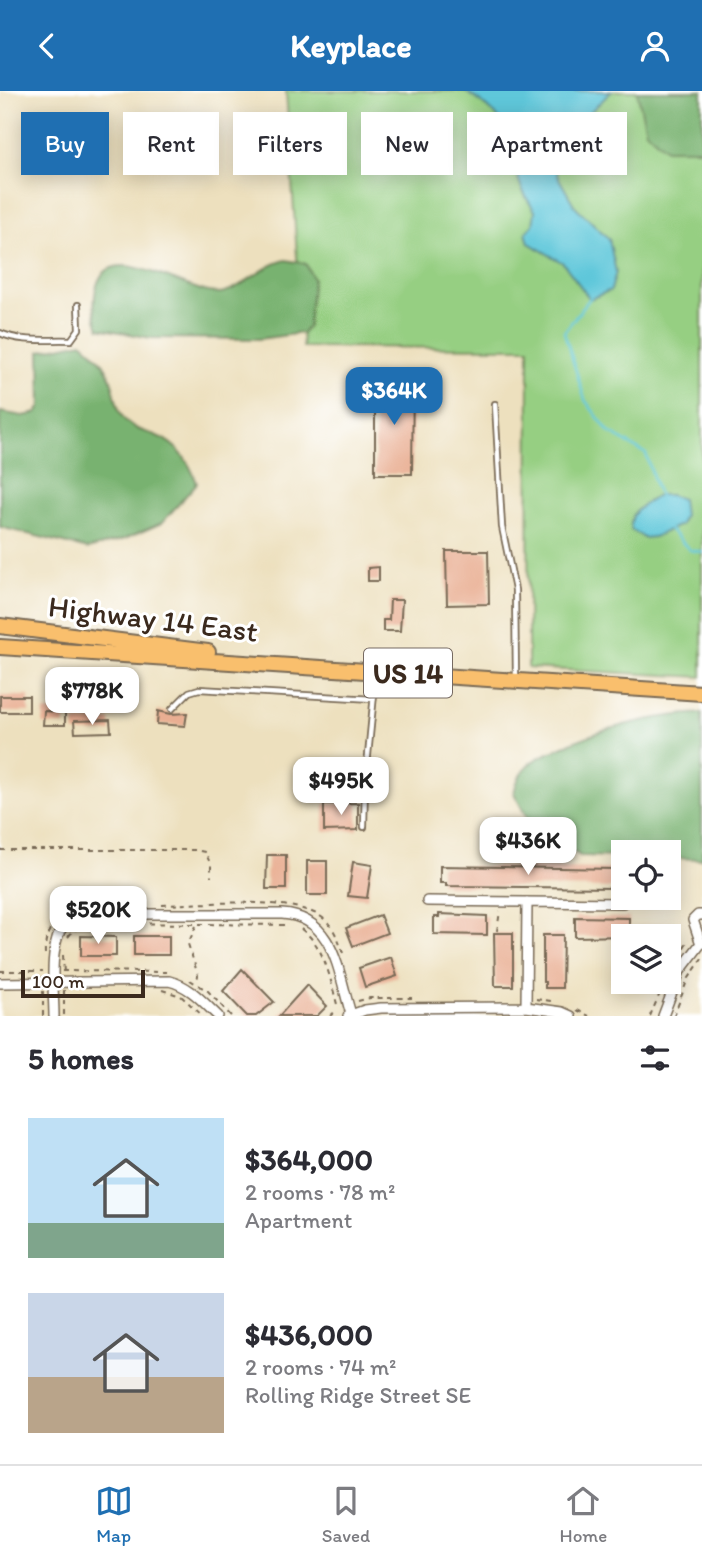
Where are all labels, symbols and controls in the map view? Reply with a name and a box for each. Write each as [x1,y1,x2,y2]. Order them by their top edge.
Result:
icon: back [28,27,66,65]
text: Keyplace [290,27,412,65]
icon: person [636,27,674,65]
chip: Buy [21,112,109,175]
chip: Rent [123,112,219,175]
chip: Filters [233,112,347,175]
chip: New [361,112,453,175]
chip: Apartment [467,112,627,175]
pin: $364K [345,367,443,427]
text: $364K [362,376,426,404]
street label: Highway 14 East [46,587,260,650]
road number: US 14 [364,649,452,697]
pin: $778K [43,667,141,727]
text: $778K [61,676,123,704]
pin: $495K [292,757,390,817]
text: $495K [309,766,373,794]
pin: $436K [479,817,577,877]
text: $436K [496,826,560,854]
map controls [611,840,681,994]
button: locate [611,840,681,910]
pin: $520K [49,887,147,946]
text: $520K [66,895,130,923]
button: layers [611,924,681,994]
scale bar [21,967,145,999]
text: 100 m [32,970,84,993]
icon: filters [636,1039,674,1077]
text: 5 homes [28,1040,134,1077]
text: $364,000 [245,1141,373,1178]
icon: home [84,1146,168,1230]
text: 2 rooms · 78 m² [245,1178,395,1206]
text: Apartment [245,1206,352,1234]
text: $436,000 [245,1316,373,1353]
icon: home [84,1321,168,1405]
text: 2 rooms · 74 m² [245,1353,397,1381]
text: Rolling Ridge Street SE [245,1381,471,1409]
tab: Map [95,1482,133,1547]
tab: Saved [322,1482,370,1547]
tab: Home [559,1482,607,1547]

